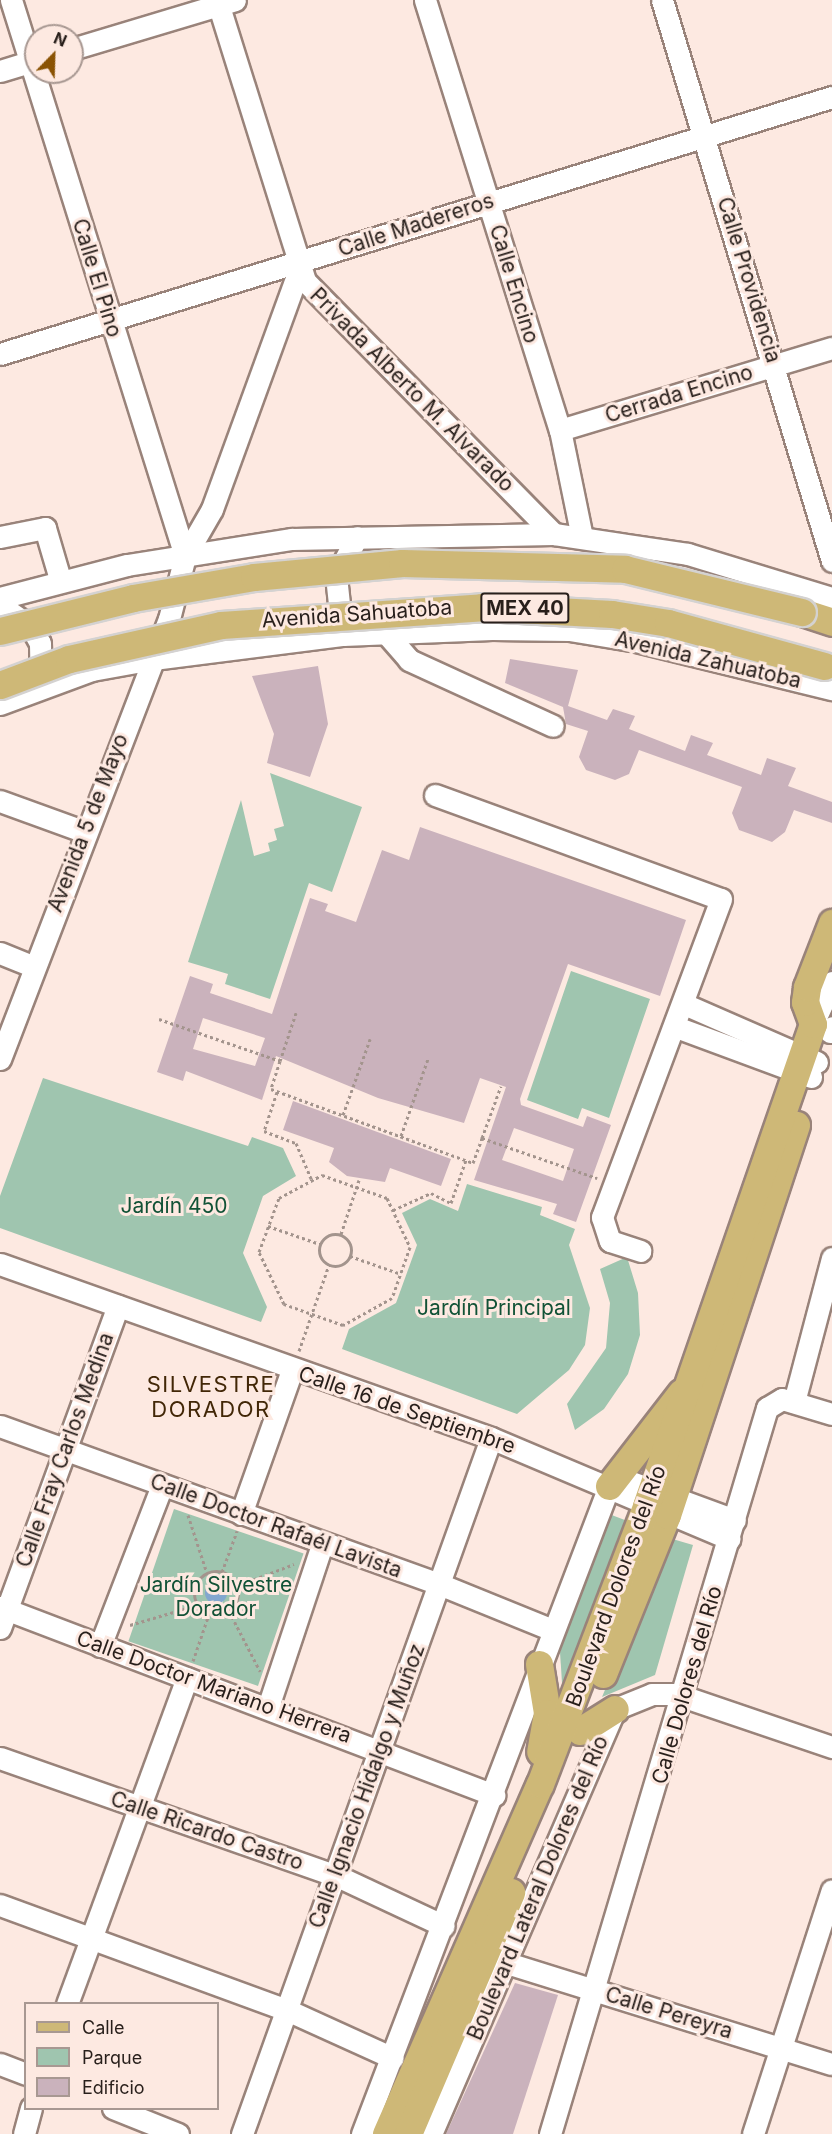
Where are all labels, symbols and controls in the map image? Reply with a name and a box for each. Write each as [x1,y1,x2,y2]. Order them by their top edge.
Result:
north arrow [24,24,84,84]
text: N [51,28,70,51]
street label: Calle Madereros [335,188,497,262]
street label: Calle Providencia [712,194,786,366]
street label: Calle El Pino [67,216,127,340]
street label: Calle Encino [484,222,544,346]
street label: Privada Alberto M. Alvarado [305,283,519,497]
street label: Cerrada Encino [602,360,756,428]
road number: MEX 40 [480,591,570,625]
street label: Avenida Sahuatoba [261,595,453,633]
street label: Avenida Zahuatoba [612,626,804,694]
street label: Avenida 5 de Mayo [42,730,134,916]
park label: Jardín 450 [120,1193,228,1219]
park label: Jardín Principal [417,1295,571,1321]
street label: Calle Fray Carlos Medina [11,1329,119,1571]
street label: Calle 16 de Septiembre [295,1361,519,1459]
district label: SILVESTRE DORADOR [147,1371,275,1422]
street label: Boulevard Dolores del Río [561,1462,671,1710]
street label: Calle Doctor Rafaél Lavista [147,1469,405,1583]
park label: Jardín Silvestre Dorador [140,1572,292,1622]
street label: Calle Dolores del Río [647,1583,727,1787]
street label: Calle Doctor Mariano Herrera [73,1625,355,1749]
street label: Calle Ignacio Hidalgo y Muñoz [304,1640,430,1932]
street label: Boulevard Lateral Dolores del Río [462,1732,614,2044]
street label: Calle Ricardo Castro [107,1786,307,1876]
street label: Calle Pereyra [602,1982,736,2044]
legend [24,2002,219,2110]
text: Calle [82,2017,124,2038]
text: Parque [82,2047,142,2068]
text: Edificio [82,2077,145,2098]

